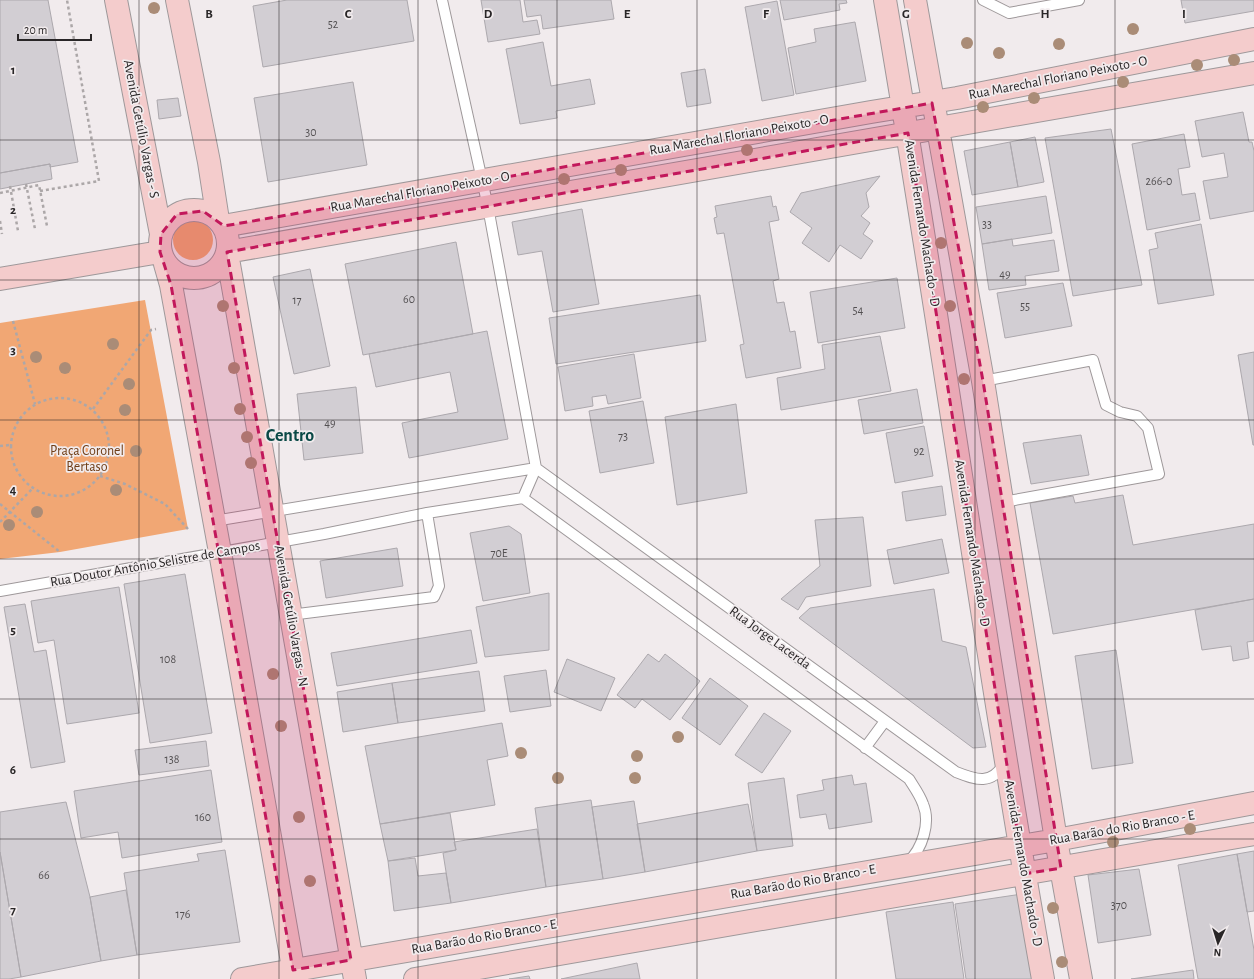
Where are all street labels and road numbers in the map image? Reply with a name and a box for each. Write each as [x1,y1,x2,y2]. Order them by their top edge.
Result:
street label: Rua Marechal Floriano Peixoto - O [968,54,1149,102]
street label: Avenida Getúlio Vargas - S [121,59,161,199]
street label: Rua Marechal Floriano Peixoto - O [648,112,830,158]
street label: Avenida Fernando Machado - D [902,138,942,308]
street label: Rua Marechal Floriano Peixoto - O [329,169,511,215]
street label: Avenida Fernando Machado - D [952,458,992,628]
street label: Rua Doutor Antônio Selistre de Campos [49,539,261,589]
street label: Avenida Getúlio Vargas - N [272,544,310,688]
street label: Rua Jorge Lacerda [727,604,814,672]
street label: Avenida Fernando Machado - D [1001,779,1045,947]
street label: Rua Barão do Rio Branco - E [1048,808,1196,848]
street label: Rua Barão do Rio Branco - E [729,862,877,902]
street label: Rua Barão do Rio Branco - E [410,917,558,957]

